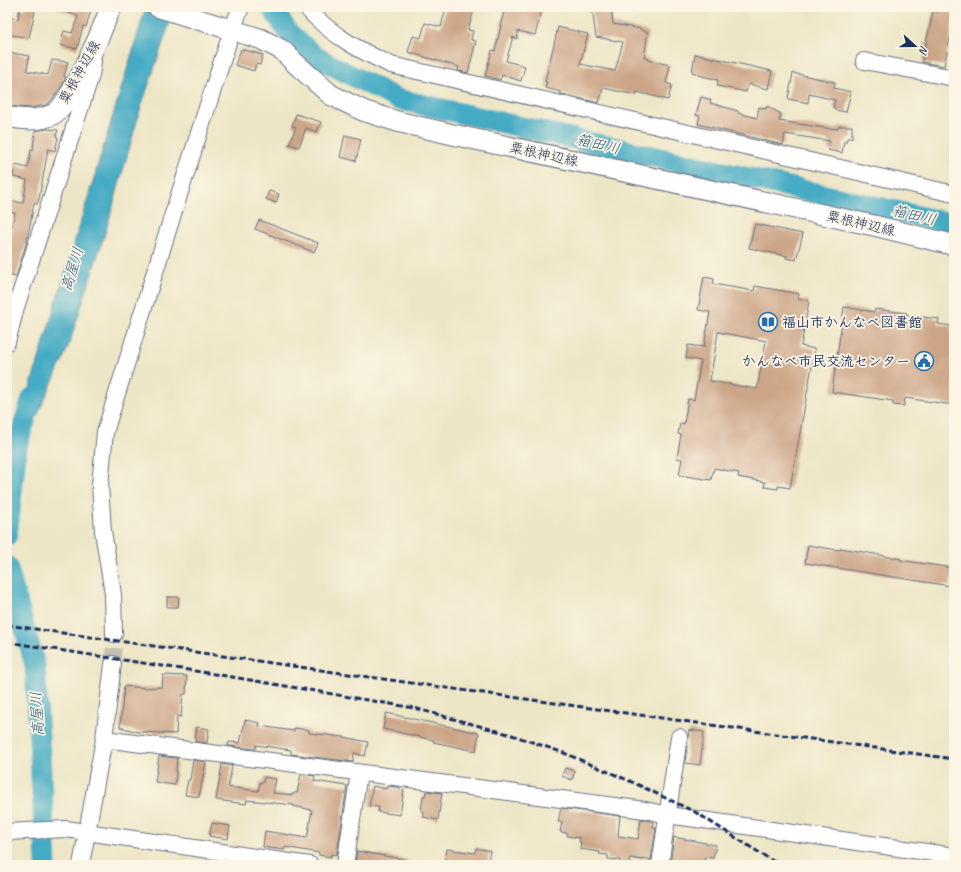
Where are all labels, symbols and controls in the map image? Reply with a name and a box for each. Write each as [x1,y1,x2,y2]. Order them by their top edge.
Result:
north arrow [895,26,935,66]
street label: 粟根神辺線 [55,38,104,107]
text: N [916,44,932,57]
water label: 箱田川 [574,130,622,159]
street label: 粟根神辺線 [508,139,580,170]
water label: 箱田川 [890,201,938,230]
street label: 粟根神辺線 [825,207,897,240]
water label: 高屋川 [57,245,88,293]
library icon: 福山市かんなべ図書館 [757,311,779,333]
place label: 福山市かんなべ図書館 [782,314,922,331]
public building icon: かんなべ市民交流センター [913,350,935,372]
place label: かんなべ市民交流センター [742,353,910,370]
water label: 高屋川 [27,691,48,737]

